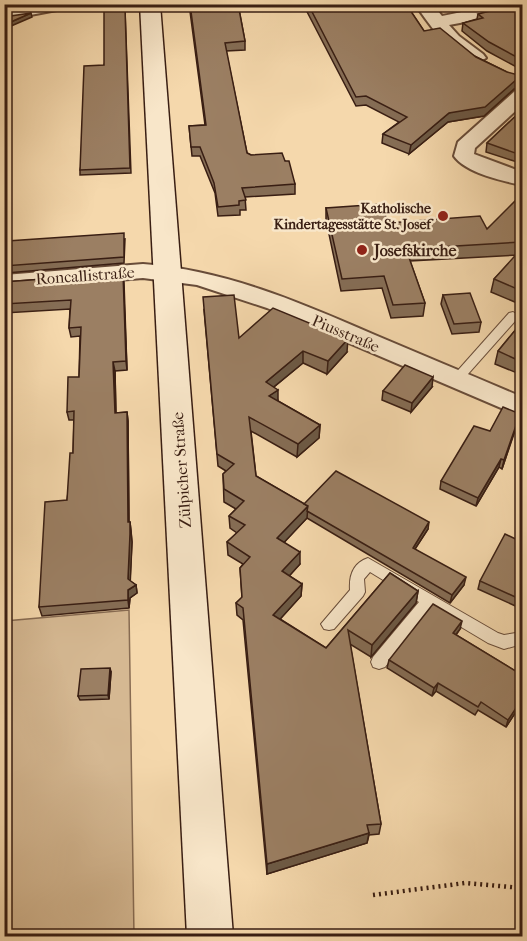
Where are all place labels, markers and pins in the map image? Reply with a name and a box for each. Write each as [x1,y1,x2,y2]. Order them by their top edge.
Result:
place label: Katholische Kindertagesstätte St. Josef [274,200,434,233]
marker: Katholische Kindertagesstätte St. Josef [436,209,450,223]
place label: Josefskirche [372,241,456,261]
marker: Josefskirche [355,243,369,257]

